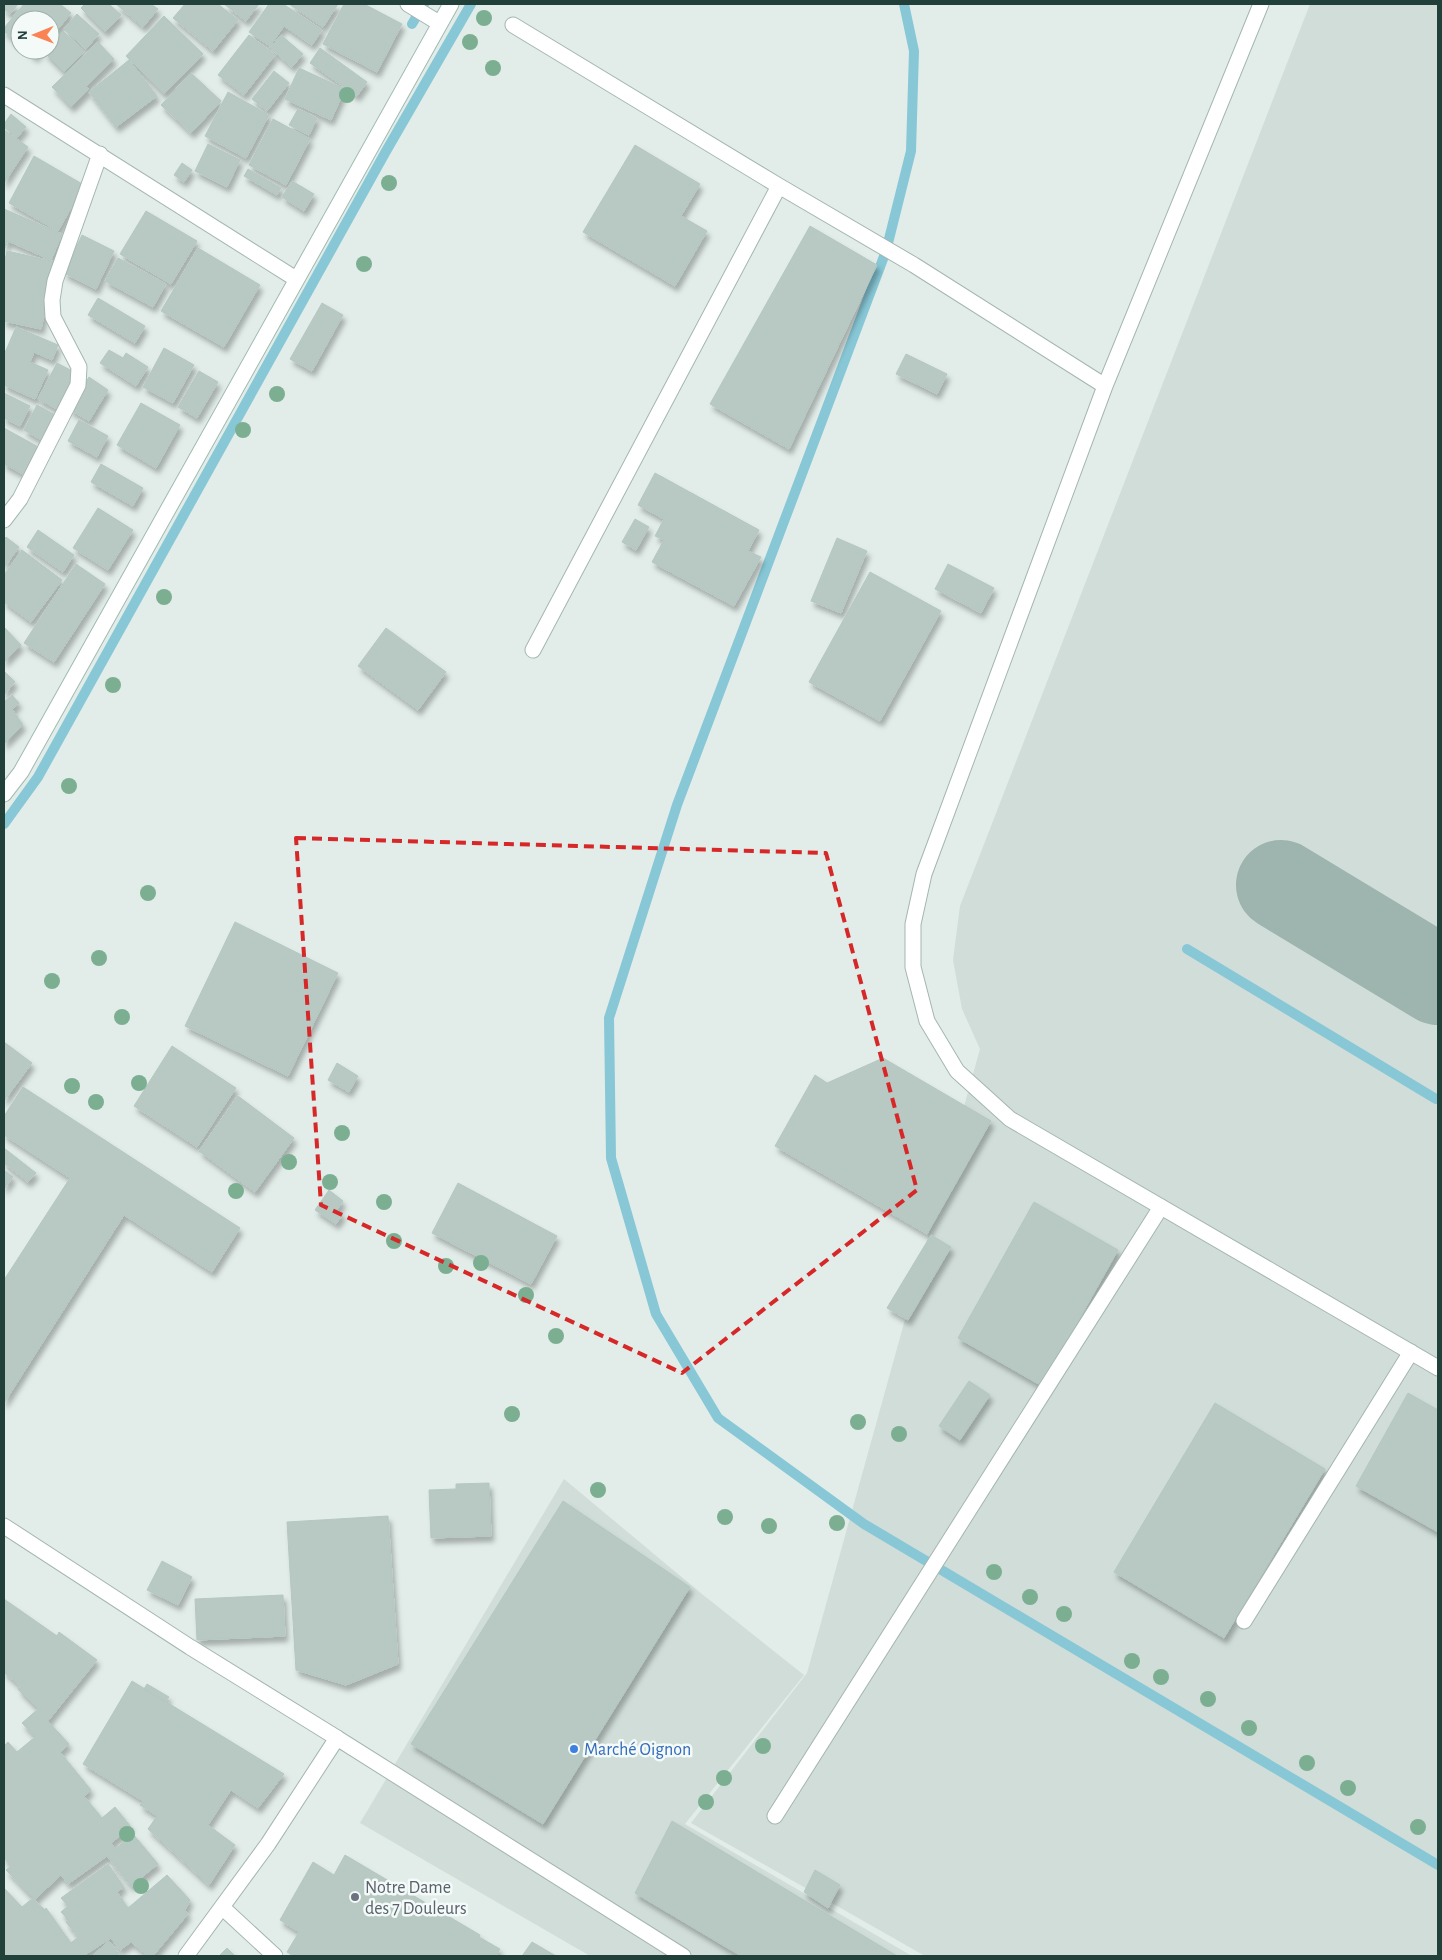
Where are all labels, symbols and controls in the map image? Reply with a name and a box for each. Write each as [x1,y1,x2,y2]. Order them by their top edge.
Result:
north arrow [10,10,60,60]
text: N [16,30,30,40]
place label: Marché Oignon [584,1741,691,1759]
marker: Marché Oignon [568,1743,580,1755]
place label: Notre Dame des 7 Douleurs [365,1879,467,1918]
marker: Notre Dame des 7 Douleurs [349,1891,361,1903]

